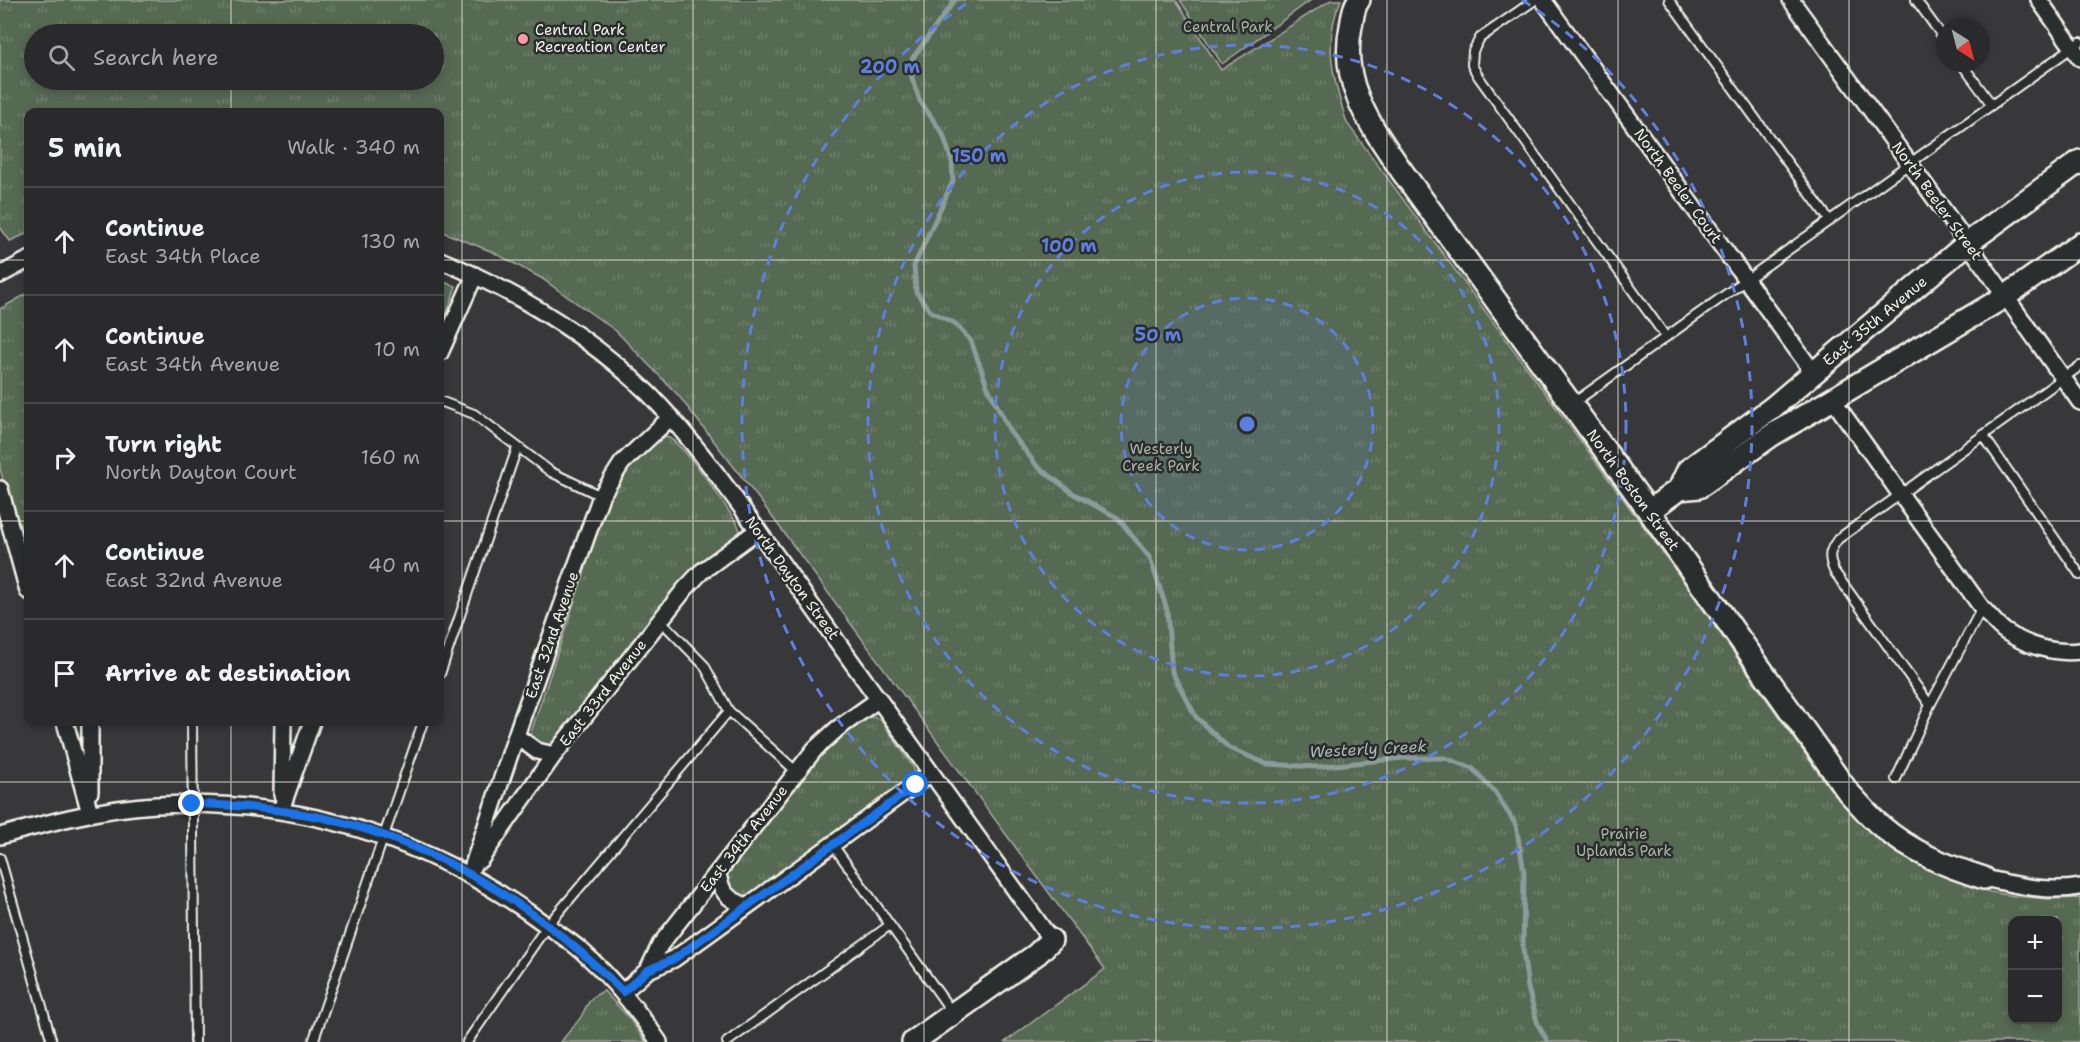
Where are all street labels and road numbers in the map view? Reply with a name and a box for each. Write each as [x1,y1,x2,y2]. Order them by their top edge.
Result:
street label: North Beeler Court [1629,124,1727,248]
street label: North Beeler Street [1887,138,1987,264]
street label: East 35th Avenue [1819,272,1931,370]
street label: North Boston Street [1582,425,1684,555]
street label: North Dayton Street [740,512,844,644]
street label: East 32nd Avenue [521,569,583,701]
street label: East 33rd Avenue [555,635,651,751]
street label: East 34th Avenue [696,781,792,897]

